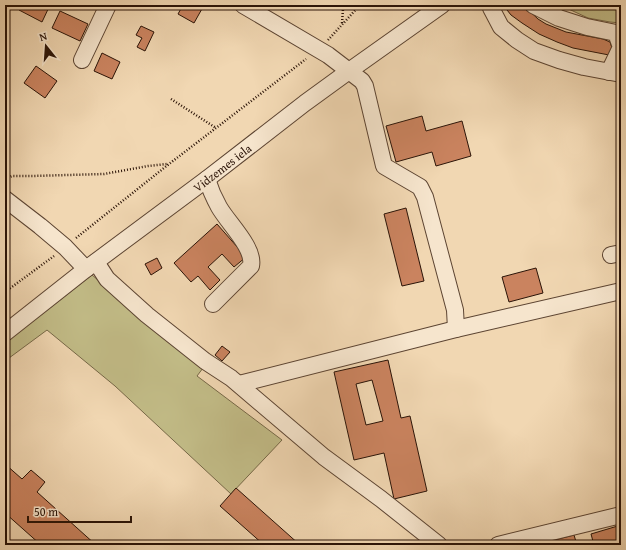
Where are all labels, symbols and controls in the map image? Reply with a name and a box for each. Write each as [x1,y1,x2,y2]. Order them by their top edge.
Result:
north arrow [26,26,66,66]
text: N [37,28,50,45]
street label: Vidzemes iela [189,139,255,195]
scale bar [28,498,131,524]
text: 50 m [34,503,58,520]

